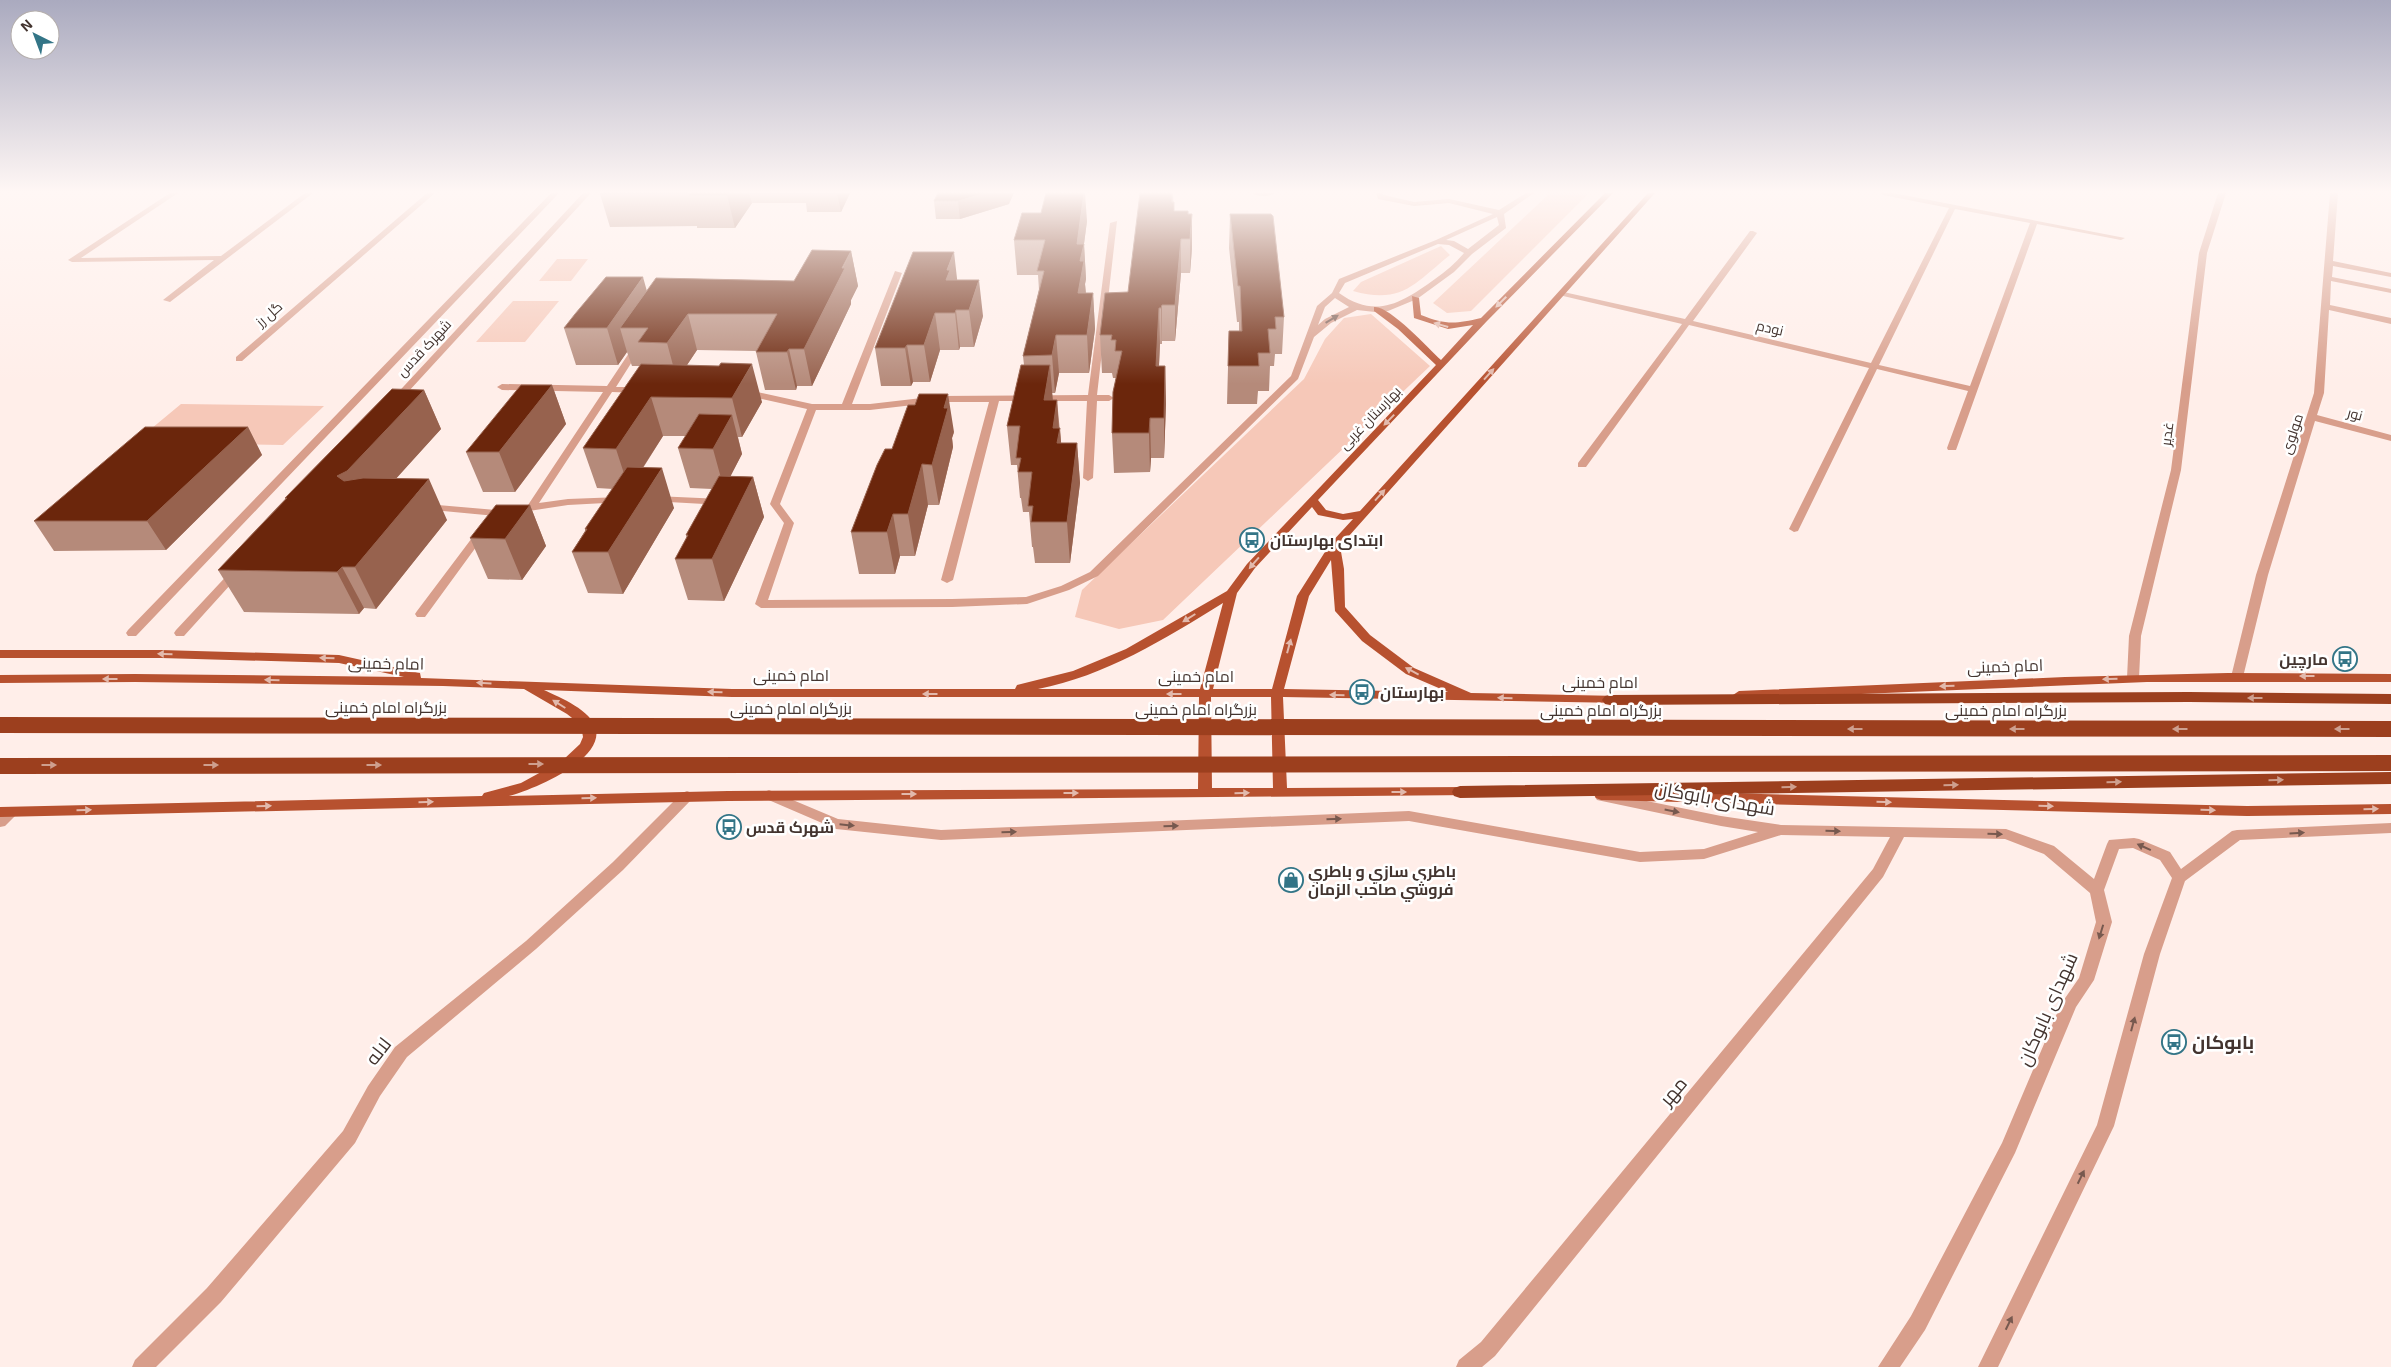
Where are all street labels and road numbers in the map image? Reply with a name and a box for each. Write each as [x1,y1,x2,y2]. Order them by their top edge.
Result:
street label: گل رز [251,297,285,330]
street label: شهرک قدس [393,316,454,380]
street label: نودم [1754,316,1785,341]
street label: بهارستان غربی [1335,382,1404,453]
street label: نور [2344,403,2365,424]
street label: مولوی [2277,411,2306,456]
street label: غدیر [2156,421,2176,448]
street label: امام خمینی [348,652,424,676]
street label: امام خمینی [1967,655,2043,679]
street label: امام خمینی [753,665,829,687]
street label: امام خمینی [1158,666,1234,688]
street label: امام خمینی [1562,672,1638,694]
street label: بزرگراه امام خمینی [325,697,447,719]
street label: بزرگراه امام خمینی [730,698,852,720]
street label: بزرگراه امام خمینی [1135,699,1257,721]
street label: بزرگراه امام خمینی [1540,700,1662,722]
street label: بزرگراه امام خمینی [1945,700,2067,722]
street label: شهدای بابوکان [1653,776,1777,820]
street label: شهدای بابوکان [2011,949,2083,1069]
street label: لاله [360,1032,395,1069]
street label: مهر [1653,1072,1692,1111]

